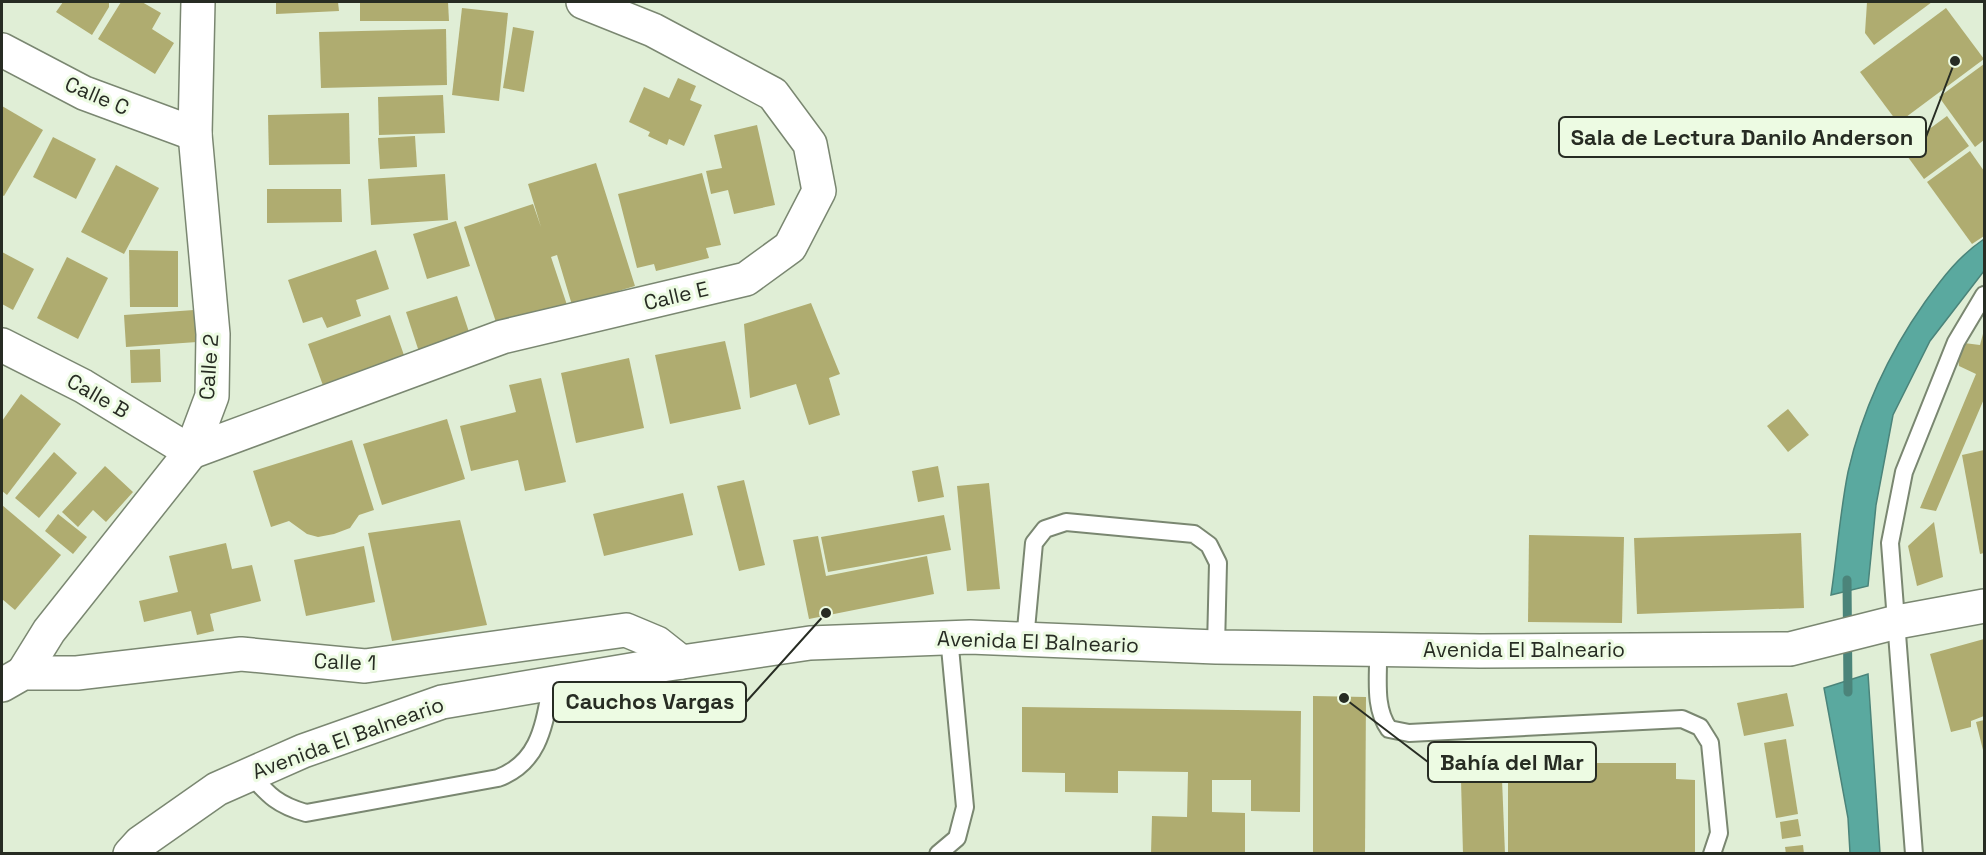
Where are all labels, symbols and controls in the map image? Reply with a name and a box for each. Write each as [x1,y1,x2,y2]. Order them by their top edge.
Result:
street label: Calle C [61,70,133,121]
callout: Sala de Lectura Danilo Anderson [1559,117,1926,157]
text: Sala de Lectura Danilo Anderson [1571,123,1913,151]
street label: Calle E [641,275,711,316]
street label: Calle 2 [193,333,224,401]
street label: Calle B [62,367,134,424]
street label: Avenida El Balneario [937,624,1139,659]
street label: Avenida El Balneario [1423,636,1625,663]
street label: Calle 1 [313,647,377,676]
callout: Cauchos Vargas [553,682,746,722]
text: Cauchos Vargas [565,687,735,715]
street label: Avenida El Balneario [248,690,447,785]
callout: Bahía del Mar [1428,742,1596,782]
text: Bahía del Mar [1440,748,1584,776]

